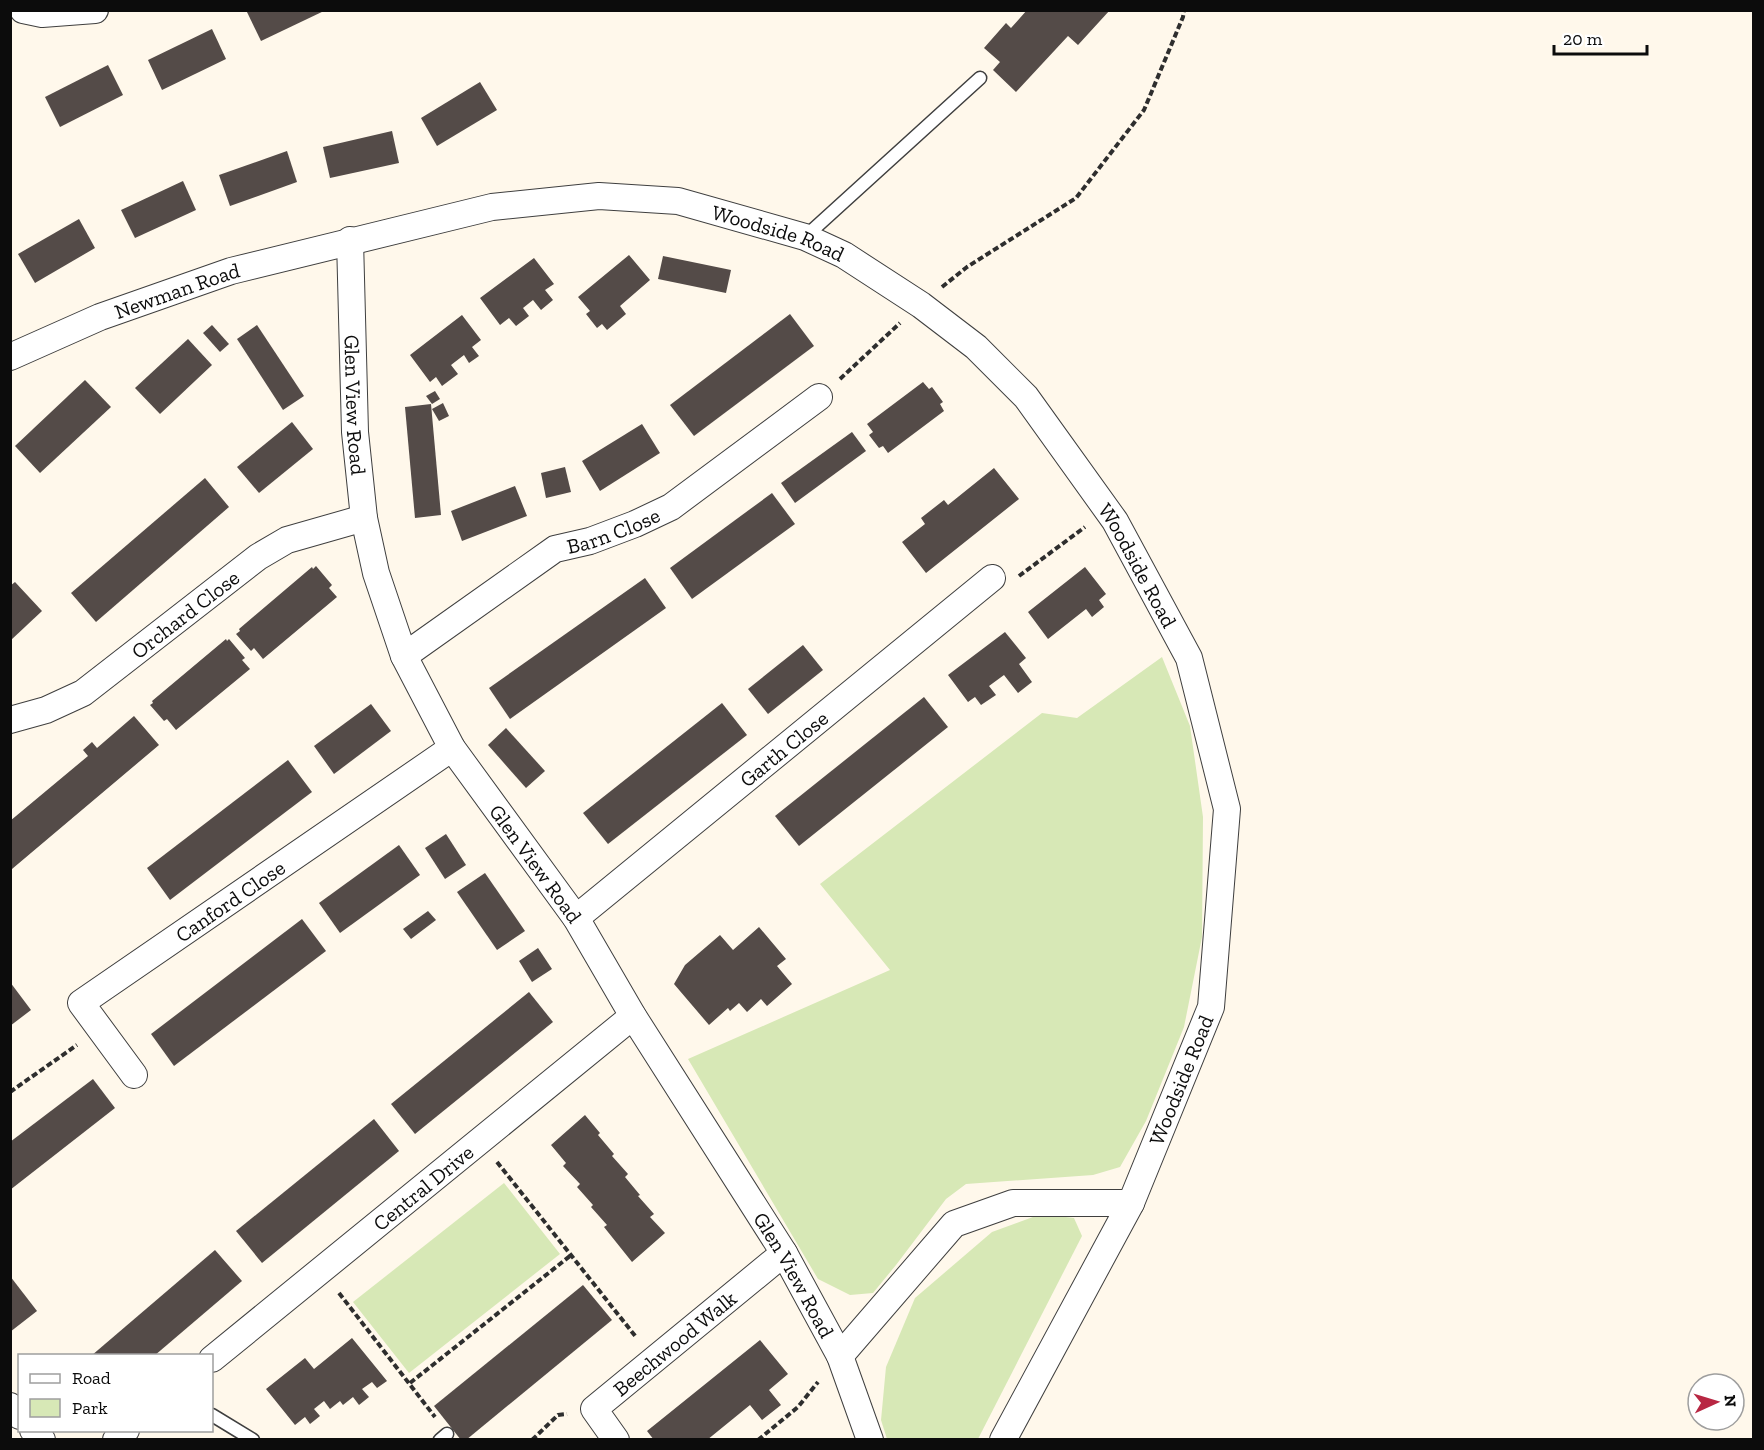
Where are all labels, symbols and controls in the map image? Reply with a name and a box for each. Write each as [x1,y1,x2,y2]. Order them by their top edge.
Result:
scale bar [1554,18,1647,56]
text: 20 m [1563,28,1603,50]
street label: Woodside Road [709,199,849,266]
street label: Newman Road [111,257,242,324]
street label: Glen View Road [340,334,372,477]
street label: Woodside Road [1094,498,1183,632]
street label: Barn Close [564,502,664,558]
street label: Orchard Close [126,564,244,664]
street label: Garth Close [734,705,833,792]
street label: Glen View Road [485,799,588,928]
street label: Canford Close [170,854,289,947]
street label: Woodside Road [1144,1011,1219,1149]
street label: Central Drive [368,1139,478,1235]
street label: Glen View Road [749,1207,840,1342]
street label: Beechwood Walk [608,1285,741,1401]
legend [18,1354,213,1432]
text: Road [72,1367,111,1389]
north arrow [1686,1372,1746,1432]
text: N [1721,1394,1740,1408]
text: Park [72,1397,108,1419]

